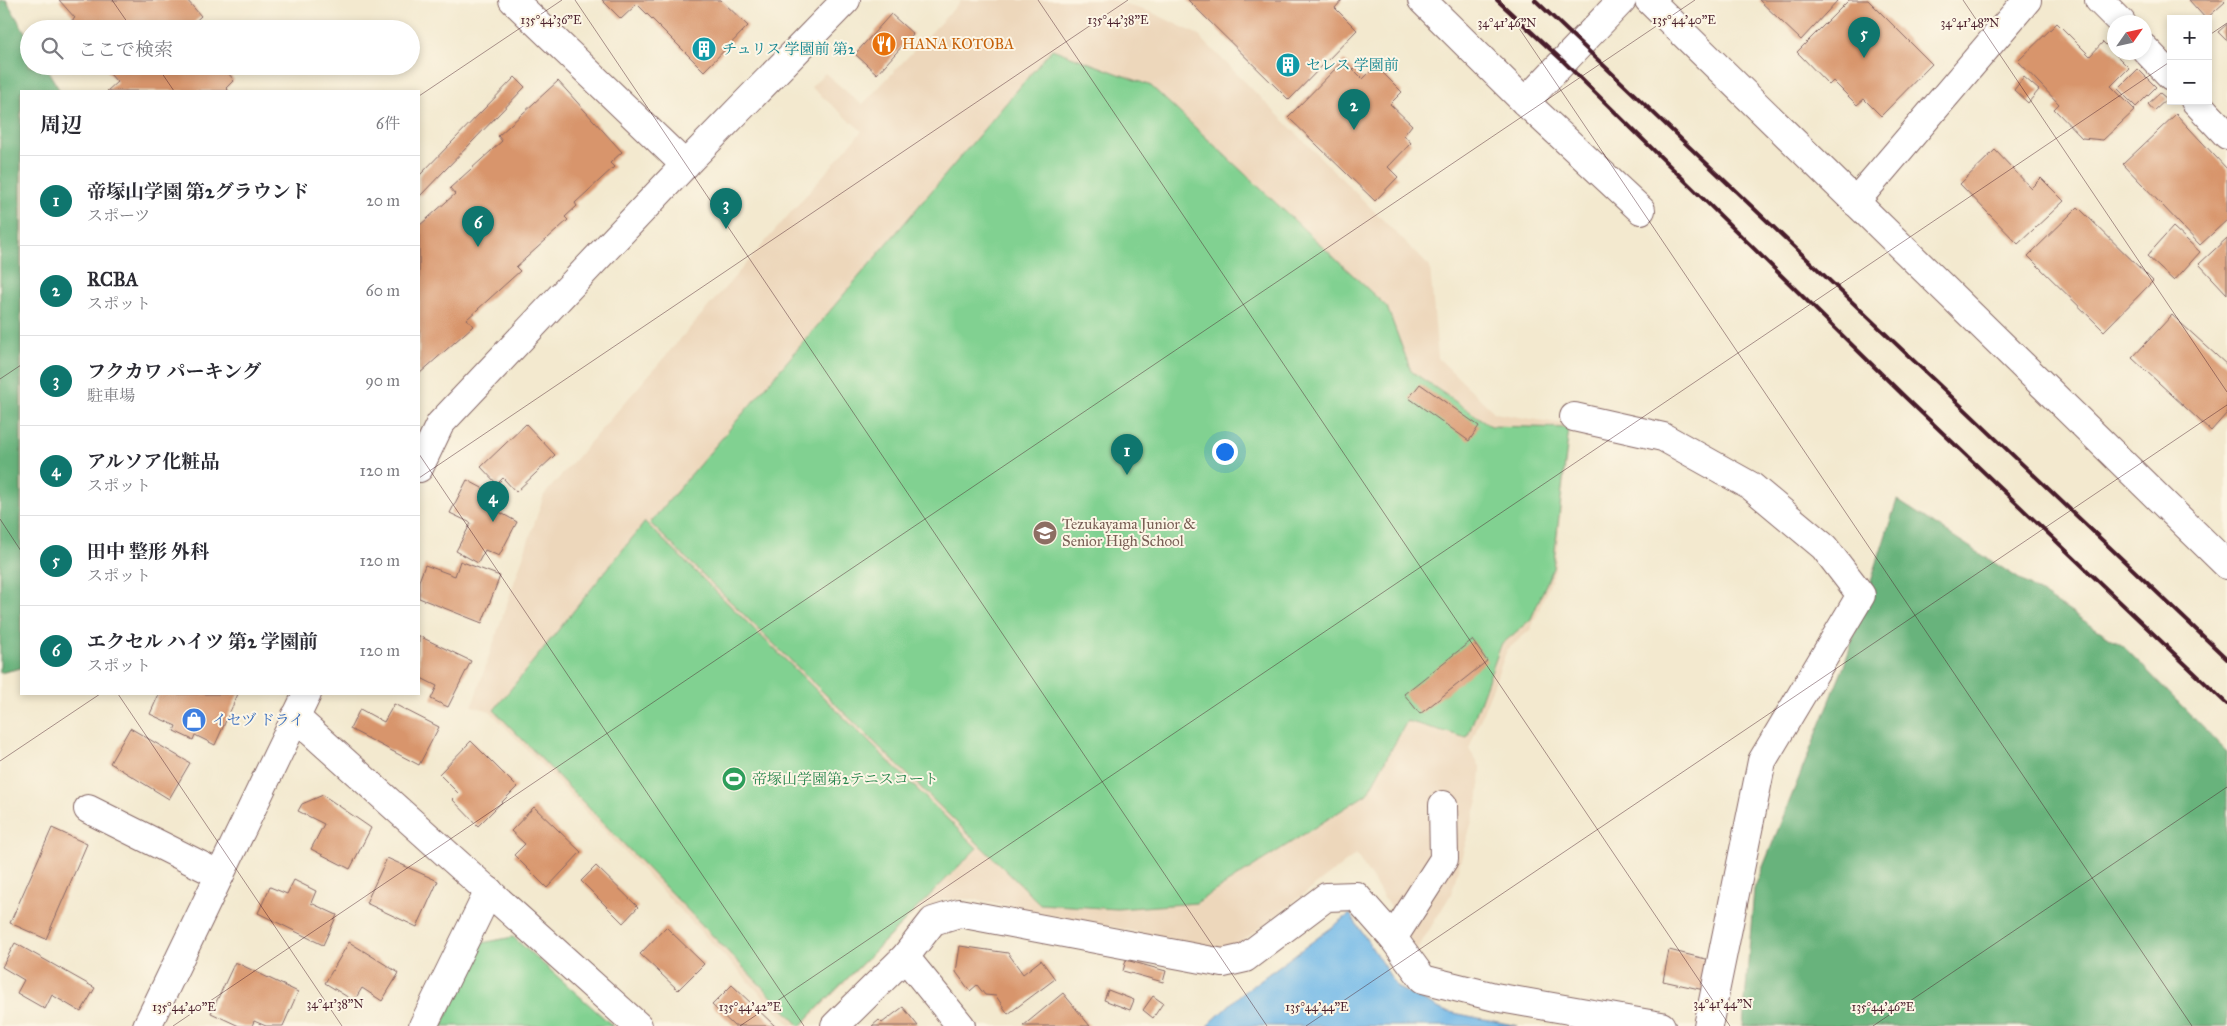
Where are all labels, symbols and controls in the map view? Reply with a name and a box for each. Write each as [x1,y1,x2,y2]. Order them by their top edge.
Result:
text: 135°44'36"E [521,13,582,27]
text: 135°44'38"E [1087,13,1149,27]
text: 135°44'40"E [1652,13,1716,27]
north arrow [2107,15,2152,60]
map controls [2167,15,2212,105]
button: + [2167,15,2212,60]
text: 34°41'46"N [1478,16,1536,30]
text: 34°41'48"N [1940,16,2000,30]
pin: 5 [1848,17,1880,58]
search box [20,20,420,75]
restaurant icon: HANA KOTOBA [871,31,897,57]
icon: search [38,34,66,62]
place label: HANA KOTOBA [902,35,1014,53]
building icon: チュリス 学園前 第2 [691,36,717,62]
text: ここで検索 [78,38,173,61]
place label: チュリス 学園前 第2 [722,40,856,58]
building icon: セレス 学園前 [1275,52,1301,78]
place label: セレス 学園前 [1306,56,1399,74]
button: − [2167,60,2212,105]
pin: 2 [1338,89,1370,130]
text: 周辺 [40,112,82,138]
text: 6件 [376,114,400,133]
text: 帝塚山学園 第2グラウンド [87,180,309,203]
pin: 3 [710,188,742,229]
text: 1 [53,191,59,210]
text: 20 m [366,191,400,210]
text: スポーツ [87,206,150,225]
pin: 6 [462,206,494,247]
text: RCBA [87,268,138,291]
text: 2 [52,281,60,300]
text: 60 m [366,281,400,300]
text: スポット [87,294,151,313]
text: フクカワ パーキング [87,360,261,383]
text: 3 [53,371,59,390]
text: 90 m [365,371,400,390]
text: 駐車場 [87,386,135,405]
pin: 1 [1111,434,1143,475]
your location [1212,439,1238,465]
text: アルソア化粧品 [87,450,219,473]
text: 4 [52,461,60,480]
text: 120 m [360,461,400,480]
text: スポット [87,476,151,495]
pin: 4 [477,481,509,522]
place label: Tezukayama Junior & Senior High School [1062,515,1196,550]
school or university icon: Tezukayama Junior & Senior High School [1032,520,1058,546]
text: 田中 整形 外科 [87,540,209,563]
text: 5 [52,551,60,570]
text: 120 m [360,551,400,570]
text: スポット [87,566,151,585]
text: エクセル ハイツ 第2 学園前 [87,630,318,653]
text: 6 [52,641,60,660]
text: 120 m [360,641,400,660]
text: スポット [87,656,151,675]
shop icon: イセヅ ドライ [181,707,207,733]
place label: イセヅ ドライ [212,711,304,729]
sports icon: 帝塚山学園第2テニスコート [721,766,747,792]
place label: 帝塚山学園第2テニスコート [752,770,939,788]
text: 34°41'38"N [306,997,364,1011]
text: 34°41'44"N [1693,997,1753,1011]
text: 135°44'40"E [152,1000,216,1014]
text: 135°44'42"E [719,1000,782,1014]
text: 135°44'44"E [1285,1000,1349,1014]
text: 135°44'46"E [1852,1000,1915,1014]

